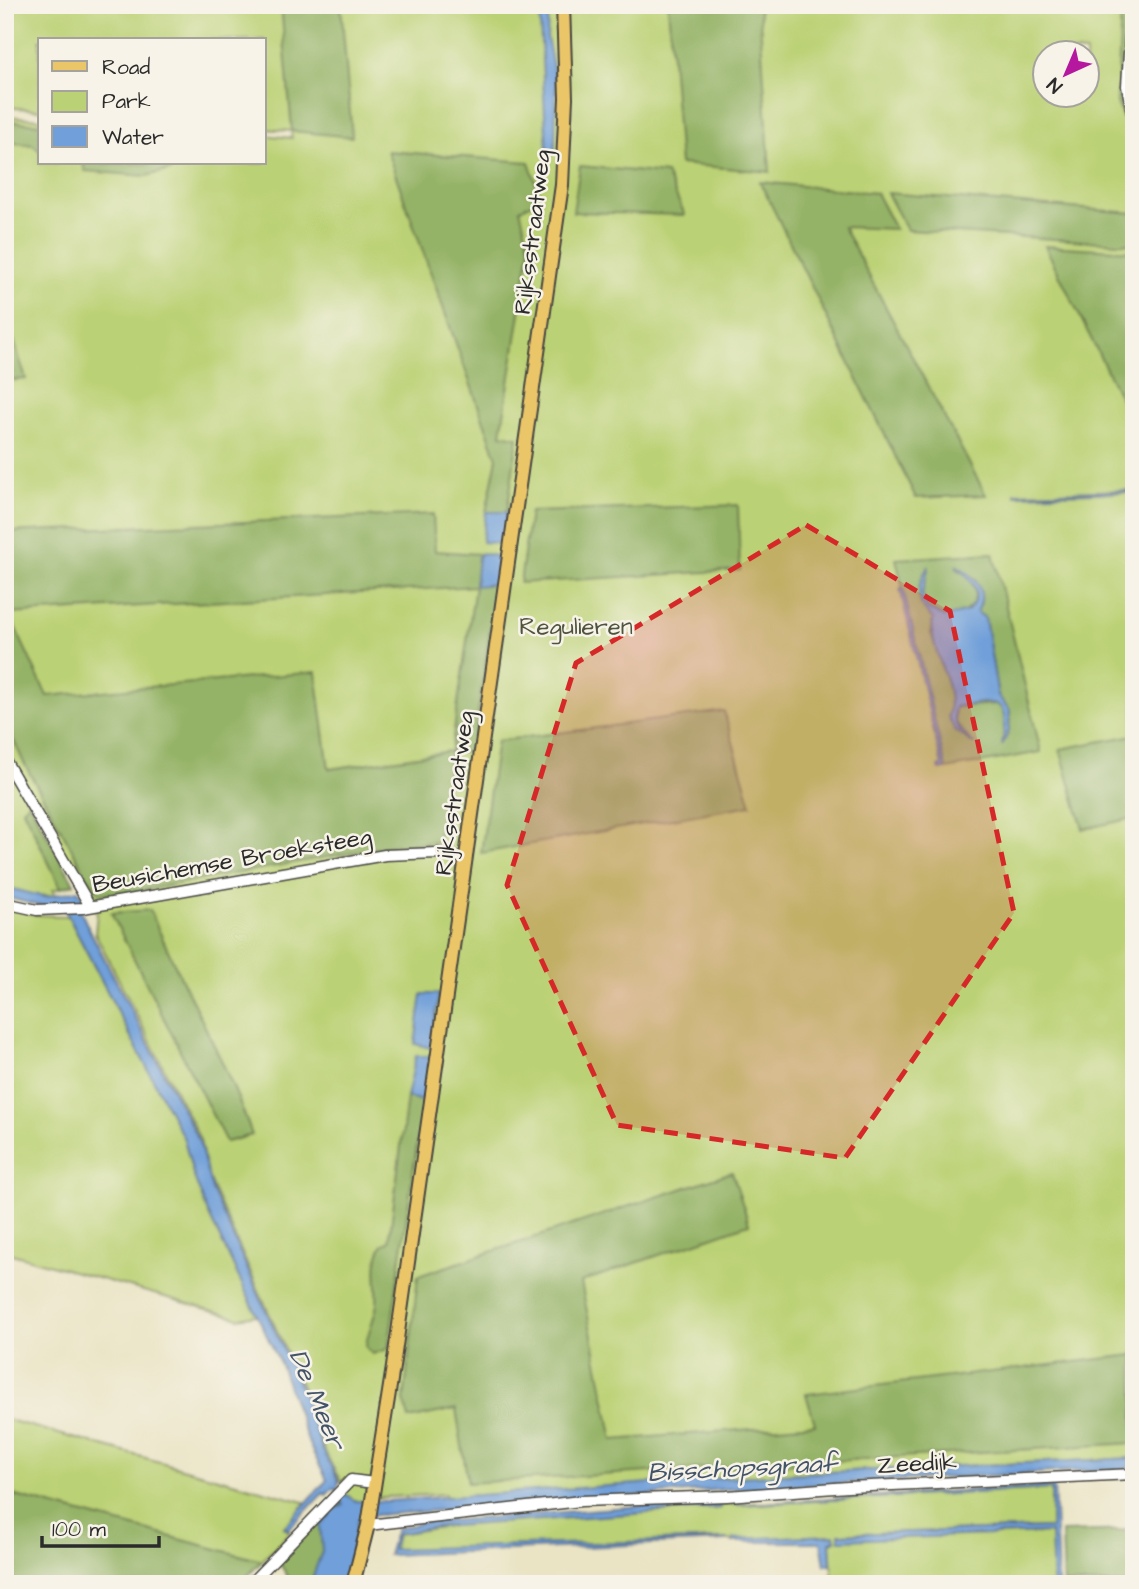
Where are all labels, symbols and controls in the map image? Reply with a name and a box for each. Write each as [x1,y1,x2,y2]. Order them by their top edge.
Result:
legend [38,38,266,164]
north arrow [1030,38,1100,108]
text: Road [102,53,150,82]
text: N [1042,71,1069,99]
text: Park [102,87,151,116]
text: Water [102,123,164,152]
street label: Rijksstraatweg [506,148,561,317]
park label: Regulieren [519,610,633,645]
street label: Rijksstraatweg [427,709,484,878]
street label: Beusichemse Broeksteeg [90,820,375,903]
water label: De Meer [280,1344,355,1457]
water label: Bisschopsgraaf [646,1445,840,1492]
street label: Zeedijk [876,1445,958,1483]
scale bar [42,1505,159,1549]
text: 100 m [52,1515,107,1544]

